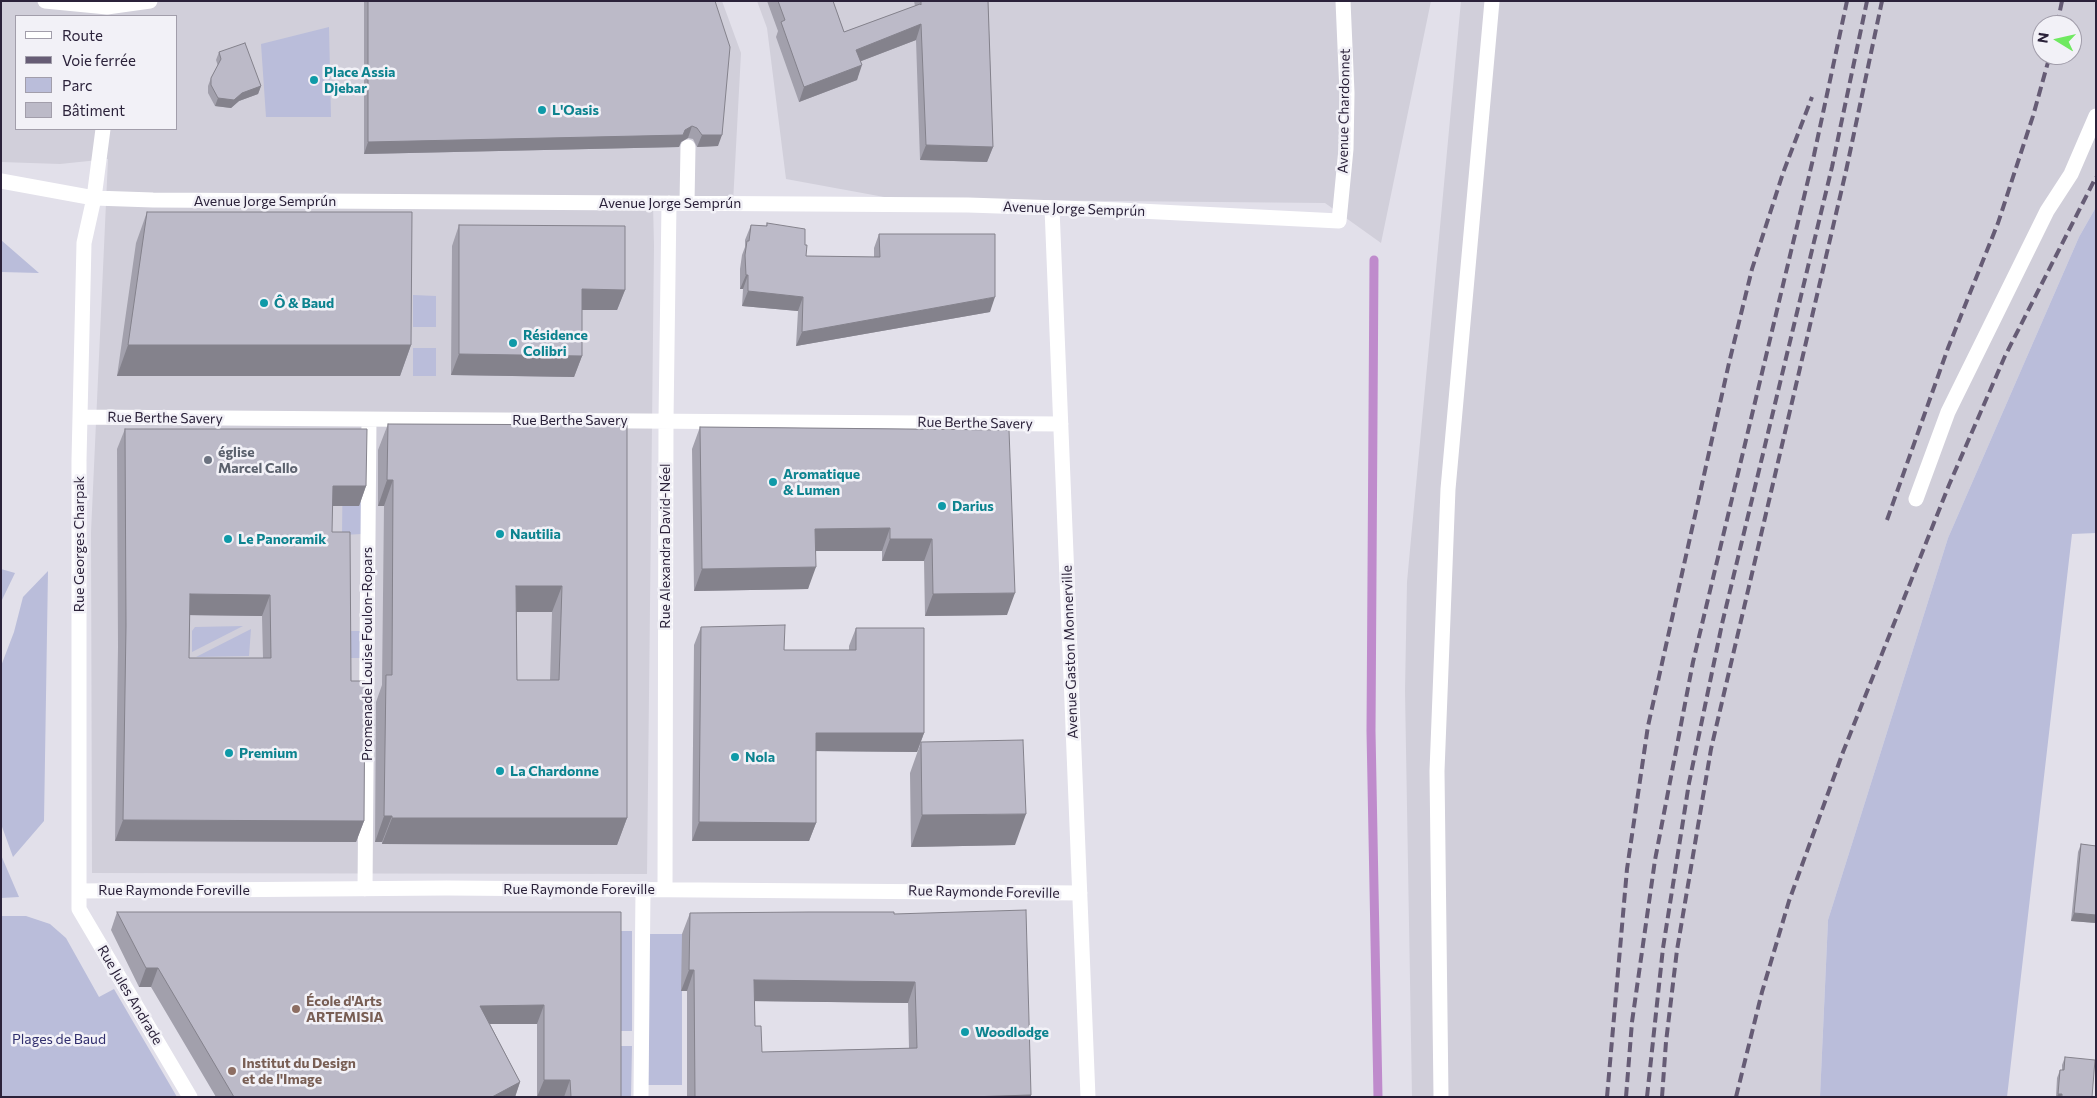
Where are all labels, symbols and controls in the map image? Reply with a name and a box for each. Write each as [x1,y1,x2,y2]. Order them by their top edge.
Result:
legend [15,15,178,130]
north arrow [2032,15,2082,65]
text: Route [62,26,103,44]
text: N [2033,31,2052,44]
street label: Avenue Chardonnet [1335,48,1353,174]
text: Voie ferrée [62,51,136,69]
place label: Place Assia Djebar [324,64,395,96]
marker: Place Assia Djebar [308,74,320,86]
text: Parc [62,76,92,94]
text: Bâtiment [62,101,125,119]
place label: L'Oasis [552,102,599,118]
marker: L'Oasis [536,104,548,116]
street label: Avenue Jorge Semprún [194,193,336,209]
street label: Avenue Jorge Semprún [599,195,741,211]
street label: Avenue Jorge Semprún [1003,198,1145,220]
place label: Ô & Baud [274,295,334,311]
marker: Ô & Baud [258,297,270,309]
place label: Résidence Colibri [523,327,588,360]
marker: Résidence Colibri [507,337,519,349]
street label: Rue Berthe Savery [107,409,223,427]
street label: Rue Berthe Savery [512,412,628,428]
street label: Rue Berthe Savery [917,414,1033,432]
place label: église Marcel Callo [218,444,298,477]
marker: église Marcel Callo [202,454,214,466]
street label: Rue Alexandra David-Néel [657,463,673,629]
place label: Aromatique & Lumen [783,466,860,498]
street label: Rue Georges Charpak [71,476,87,612]
marker: Aromatique & Lumen [767,476,779,488]
place label: Darius [952,498,994,514]
marker: Darius [936,500,948,512]
place label: Nautilia [510,526,561,542]
marker: Nautilia [494,528,506,540]
place label: Le Panoramik [238,531,326,547]
marker: Le Panoramik [222,533,234,545]
street label: Promenade Louise Foulon-Ropars [359,547,375,761]
street label: Avenue Gaston Monnerville [1059,565,1081,739]
place label: Premium [239,745,297,761]
marker: Premium [223,747,235,759]
place label: Nola [745,749,775,765]
marker: Nola [729,751,741,763]
place label: La Chardonne [510,763,599,779]
marker: La Chardonne [494,765,506,777]
street label: Rue Raymonde Foreville [503,881,655,897]
street label: Rue Raymonde Foreville [98,882,250,898]
street label: Rue Raymonde Foreville [908,882,1060,902]
street label: Rue Jules Andrade [94,942,166,1048]
place label: École d'Arts ARTEMISIA [306,993,384,1026]
marker: École d'Arts ARTEMISIA [290,1003,302,1015]
place label: Woodlodge [975,1024,1049,1040]
marker: Woodlodge [959,1026,971,1038]
park label: Plages de Baud [12,1031,106,1047]
place label: Institut du Design et de l'Image [242,1055,356,1088]
marker: Institut du Design et de l'Image [226,1065,238,1077]

